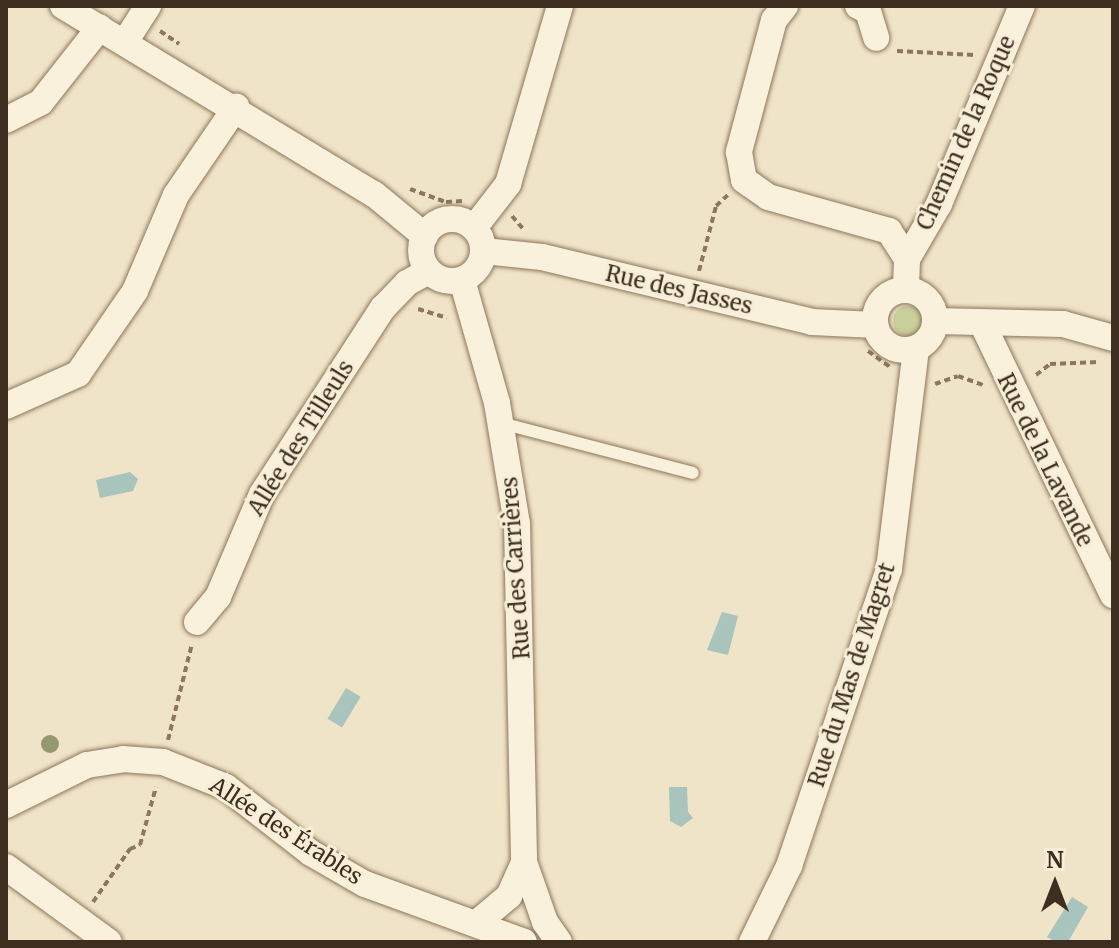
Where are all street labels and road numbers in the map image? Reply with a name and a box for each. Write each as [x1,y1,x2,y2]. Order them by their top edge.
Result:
street label: Chemin de la Roque [911,32,1021,234]
street label: Rue des Jasses [603,260,755,320]
street label: Allée des Tilleuls [243,355,359,521]
street label: Rue de la Lavande [992,369,1098,551]
street label: Rue des Carrières [496,476,536,660]
street label: Rue du Mas de Magret [803,560,901,790]
street label: Allée des Érables [205,772,367,890]

